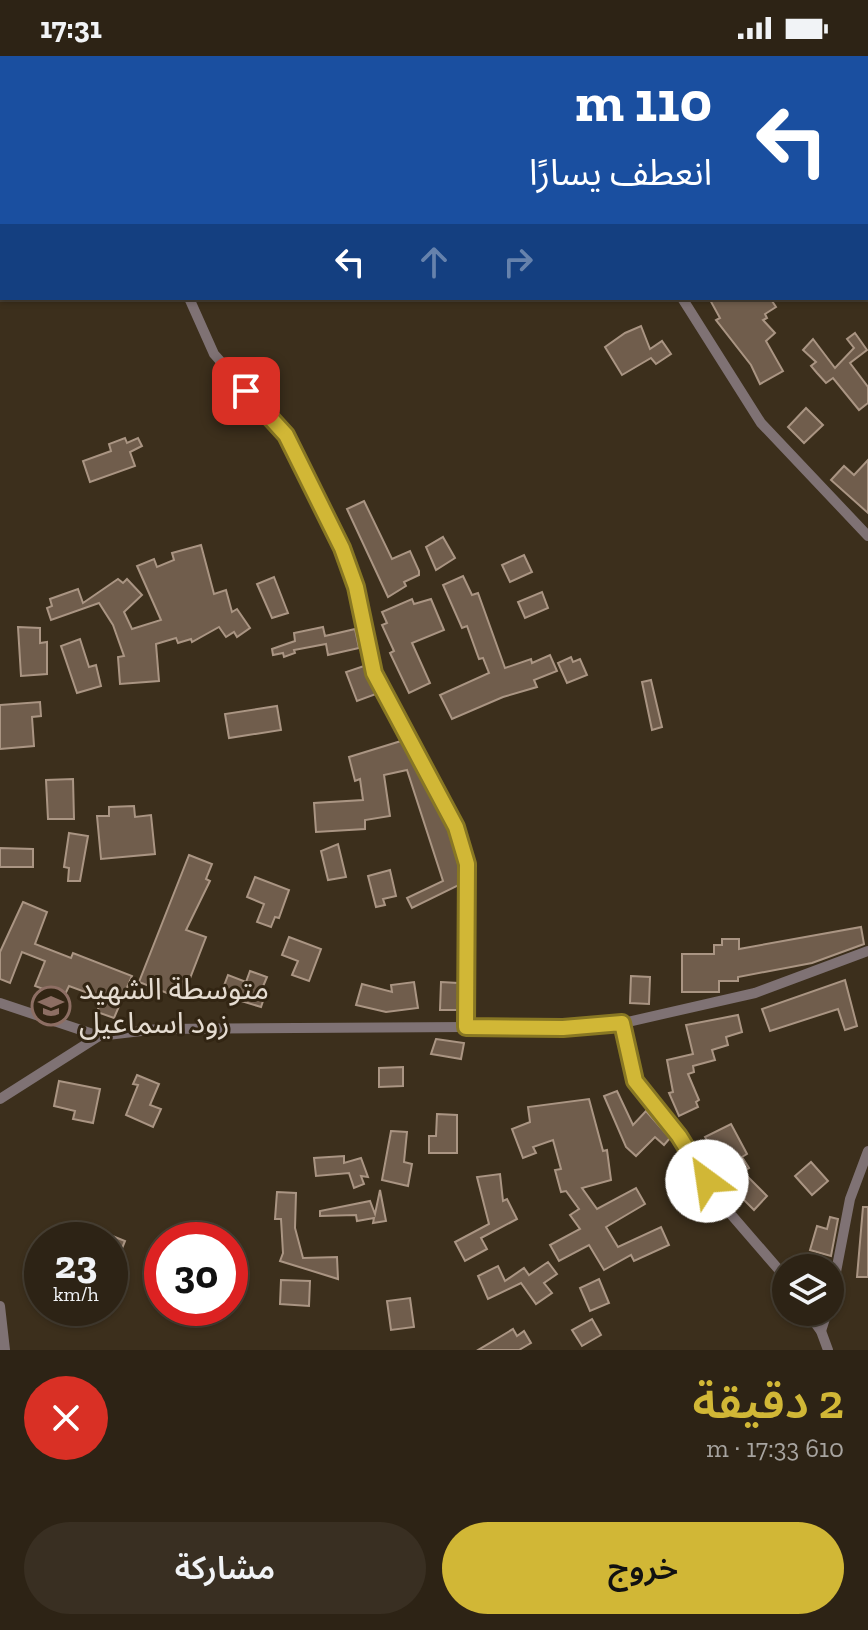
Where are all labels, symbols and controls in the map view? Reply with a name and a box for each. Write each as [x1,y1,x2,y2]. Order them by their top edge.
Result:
text: 17:31 [40,10,102,46]
text: 110 m [575,68,712,135]
icon: left [740,88,844,192]
text: انعطف يسارًا [529,151,712,194]
icon: left [328,240,372,284]
icon: ahead [412,240,456,284]
icon: right [496,240,540,284]
pin [212,357,280,425]
icon: arrive [224,369,268,413]
place label: متوسطة الشهيد زود اسماعيل [79,971,269,1041]
school or university icon: متوسطة الشهيد زود اسماعيل [30,985,72,1027]
position arrow [665,1139,749,1223]
speed limit sign: 30 [144,1222,248,1326]
text: 23 [55,1240,97,1288]
map controls [772,1254,844,1326]
button: layers [772,1254,844,1326]
text: km/h [53,1282,99,1306]
text: 2 دقيقة [692,1373,844,1430]
button: close [24,1376,108,1460]
text: 610 m · 17:33 [706,1432,844,1464]
button: مشاركة [24,1522,426,1614]
button: خروج [442,1522,844,1614]

